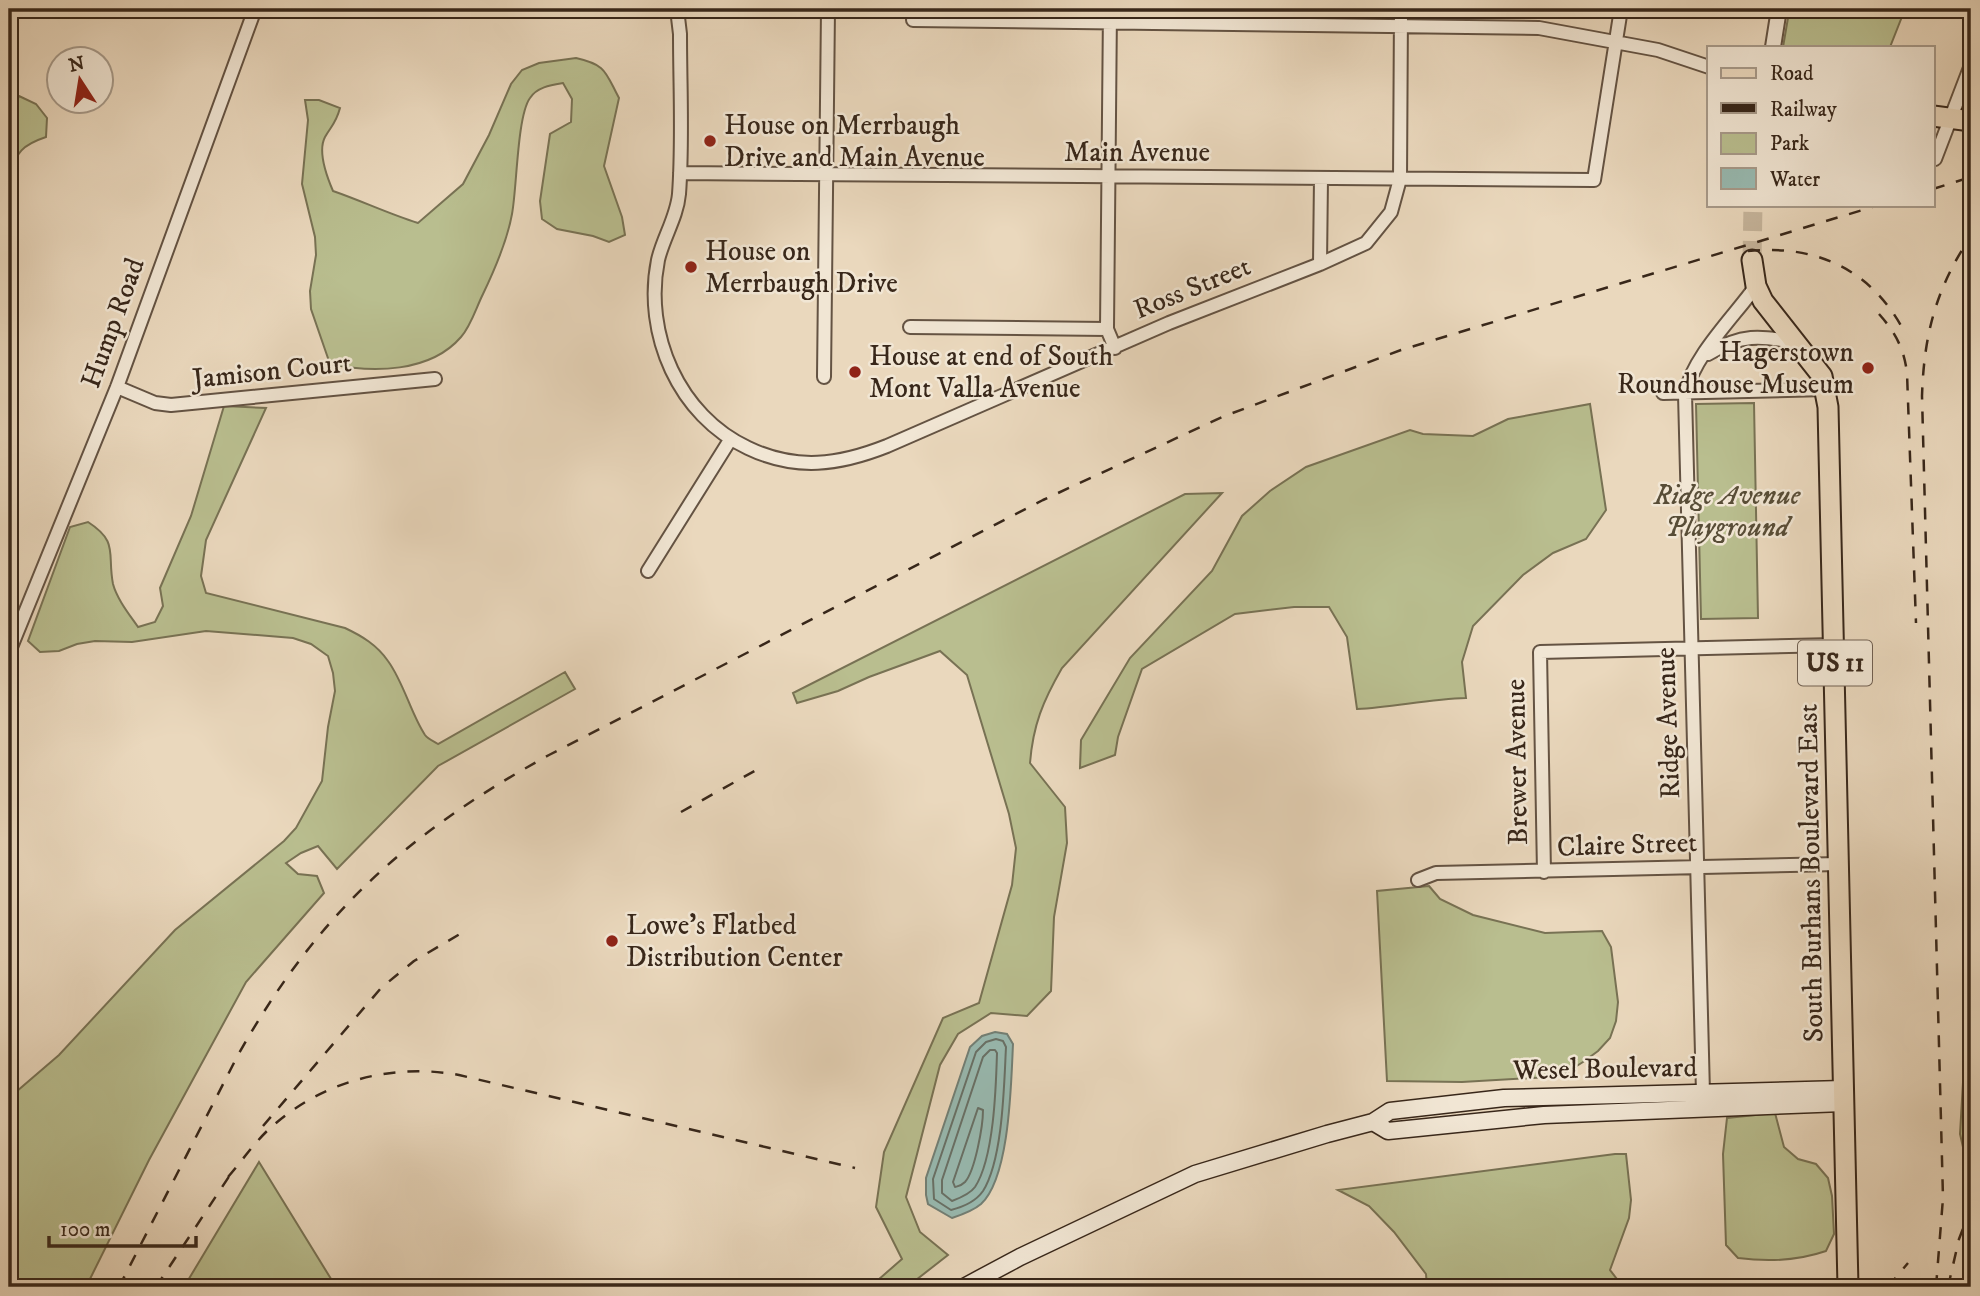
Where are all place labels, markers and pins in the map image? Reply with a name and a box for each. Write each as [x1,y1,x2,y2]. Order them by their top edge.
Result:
place label: House on Merrbaugh Drive and Main Avenue [724,108,985,175]
marker: House on Merrbaugh Drive and Main Avenue [702,133,718,149]
place label: House on Merrbaugh Drive [705,234,898,301]
marker: House on Merrbaugh Drive [683,259,699,275]
place label: Hagerstown Roundhouse Museum [1617,335,1854,402]
place label: House at end of South Mont Valla Avenue [869,339,1113,406]
marker: Hagerstown Roundhouse Museum [1860,360,1876,376]
marker: House at end of South Mont Valla Avenue [847,364,863,380]
place label: Lowe's Flatbed Distribution Center [626,908,843,975]
marker: Lowe's Flatbed Distribution Center [604,933,620,949]

